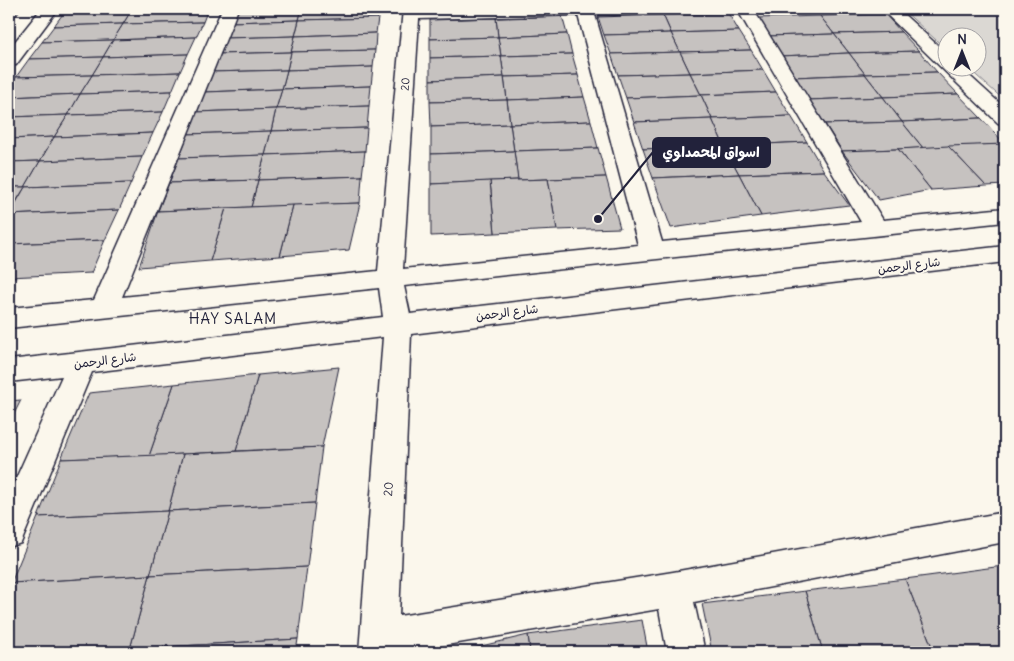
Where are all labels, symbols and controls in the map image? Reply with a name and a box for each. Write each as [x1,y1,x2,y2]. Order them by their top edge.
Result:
north arrow [936,28,986,78]
text: N [957,30,967,48]
street label: 20 [398,77,412,91]
callout: اسواق المحمداوي [653,138,770,167]
text: اسواق المحمداوي [662,143,760,163]
street label: شارع الرحمن [877,254,941,278]
street label: شارع الرحمن [475,301,539,325]
district label: HAY SALAM [189,309,277,328]
street label: شارع الرحمن [73,349,137,373]
street label: 20 [380,481,396,497]

